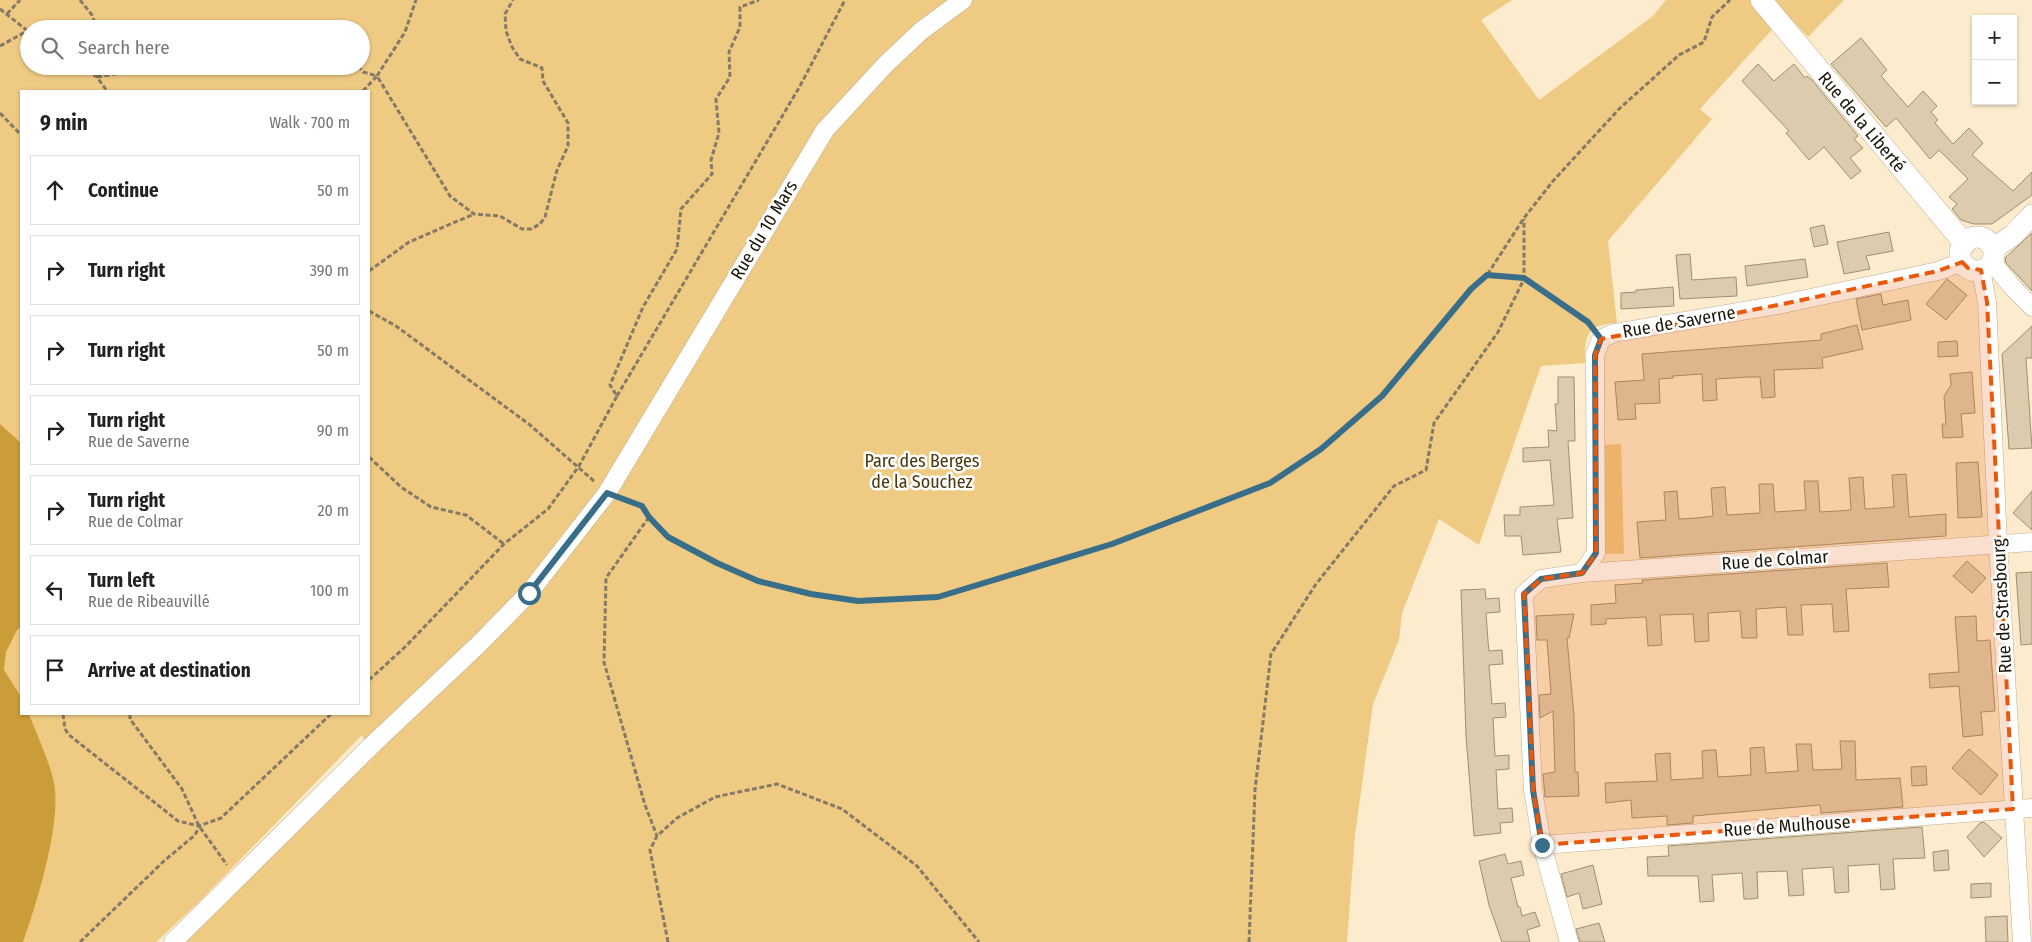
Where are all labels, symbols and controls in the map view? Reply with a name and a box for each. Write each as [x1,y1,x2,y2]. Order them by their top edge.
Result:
map controls [1972,15,2017,105]
button: + [1972,15,2017,60]
search box [20,20,370,75]
icon: search [38,34,66,62]
text: Search here [78,36,170,59]
button: − [1972,60,2017,105]
street label: Rue de la Liberté [1814,67,1911,177]
text: 9 min [40,110,88,136]
text: Walk · 700 m [269,113,350,132]
icon: ahead [41,176,69,204]
street label: Rue du 10 Mars [726,176,802,283]
text: Continue [88,179,159,202]
text: 50 m [317,181,349,200]
icon: right [41,256,69,284]
text: Turn right [88,259,165,282]
text: 390 m [310,261,349,280]
street label: Rue de Saverne [1621,301,1737,343]
icon: right [41,336,69,364]
text: Turn right [88,339,165,362]
text: 50 m [317,341,349,360]
text: Turn right [88,409,165,432]
icon: right [41,416,69,444]
text: 90 m [317,421,349,440]
text: Rue de Saverne [88,432,189,451]
park label: Parc des Berges de la Souchez [865,450,980,493]
text: Turn right [88,489,165,512]
icon: right [41,496,69,524]
text: 20 m [318,501,349,520]
text: Rue de Colmar [88,512,183,531]
street label: Rue de Strasbourg [1987,537,2017,674]
street label: Rue de Colmar [1721,545,1830,575]
text: Turn left [88,569,155,592]
icon: left [41,576,69,604]
text: 100 m [310,581,349,600]
route start [518,582,541,605]
text: Rue de Ribeauvillé [88,592,210,611]
icon: arrive [41,656,69,684]
text: Arrive at destination [88,659,251,682]
street label: Rue de Mulhouse [1723,811,1851,841]
route end [1531,834,1554,857]

